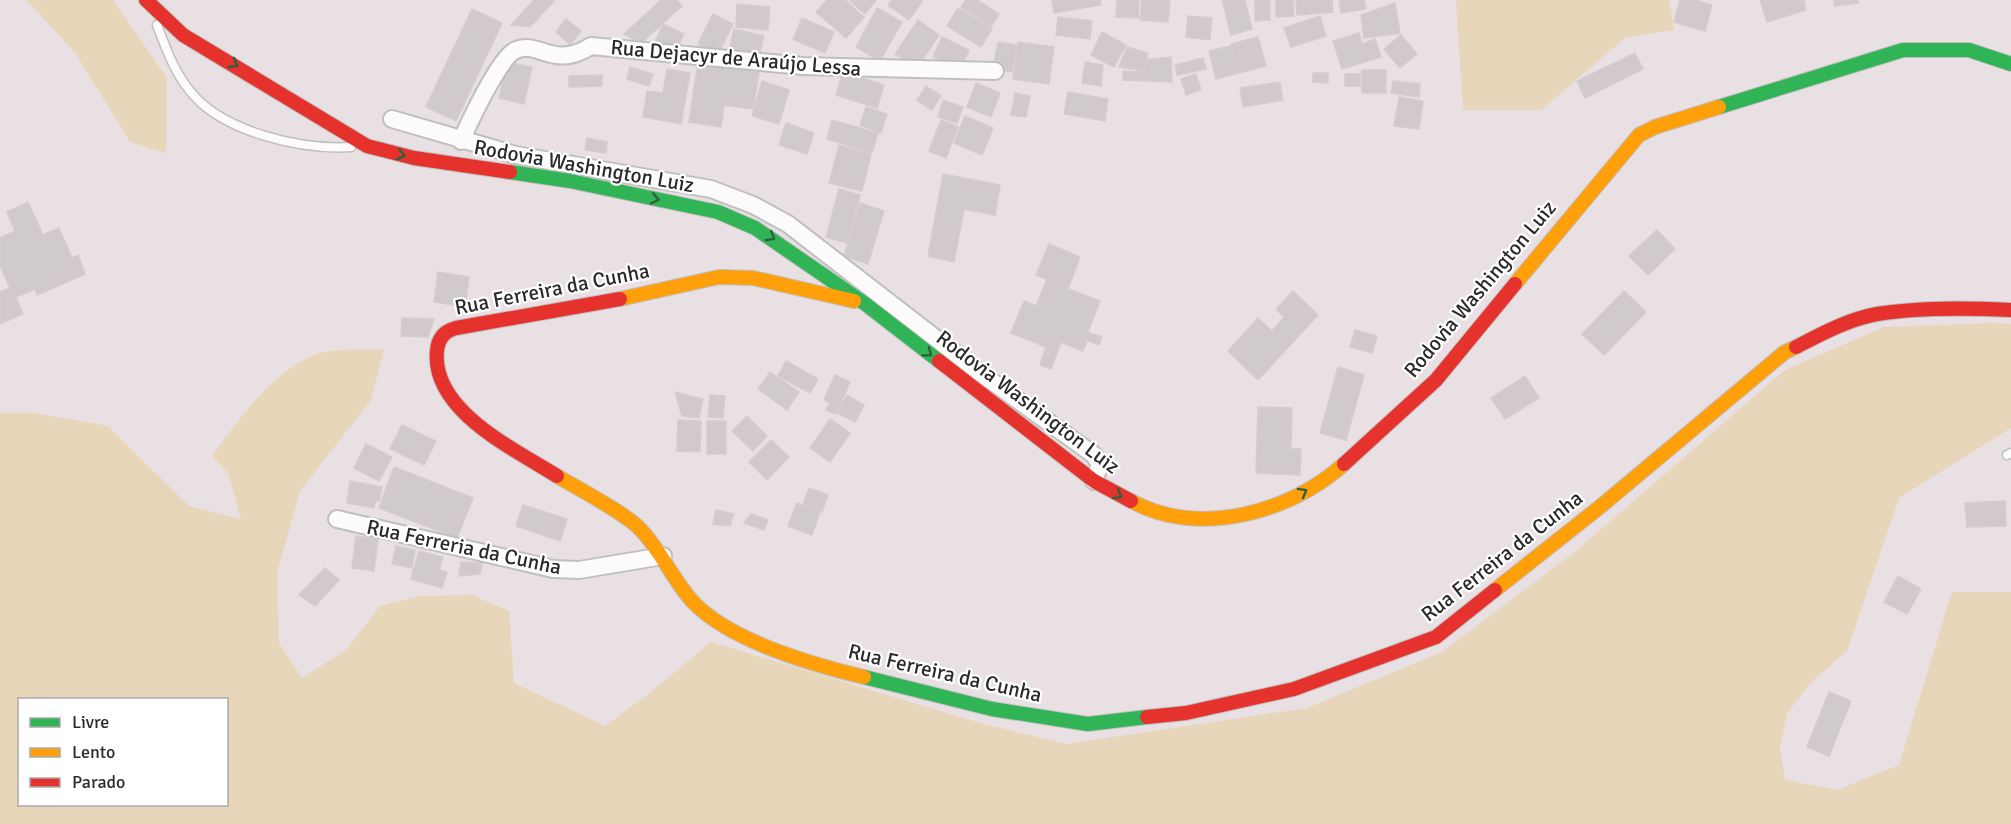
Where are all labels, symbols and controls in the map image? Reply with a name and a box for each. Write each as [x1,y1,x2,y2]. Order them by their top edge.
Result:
street label: Rua Dejacyr de Araújo Lessa [610,34,862,82]
one-way arrow [228,57,238,68]
street label: Rodovia Washington Luiz [472,134,696,198]
one-way arrow [395,148,406,160]
one-way arrow [649,192,659,205]
street label: Rodovia Washington Luiz [1398,195,1562,383]
one-way arrow [765,230,775,242]
street label: Rua Ferreira da Cunha [452,257,652,321]
street label: Rodovia Washington Luiz [931,325,1125,479]
one-way arrow [921,345,932,356]
street label: Rua Ferreira da Cunha [1416,485,1588,627]
one-way arrow [1111,488,1122,499]
one-way arrow [1297,488,1307,499]
street label: Rua Ferreria da Cunha [364,514,564,580]
street label: Rua Ferreira da Cunha [846,638,1044,708]
legend [18,698,228,806]
text: Livre [72,711,109,733]
text: Lento [72,741,115,763]
text: Parado [72,771,125,793]

